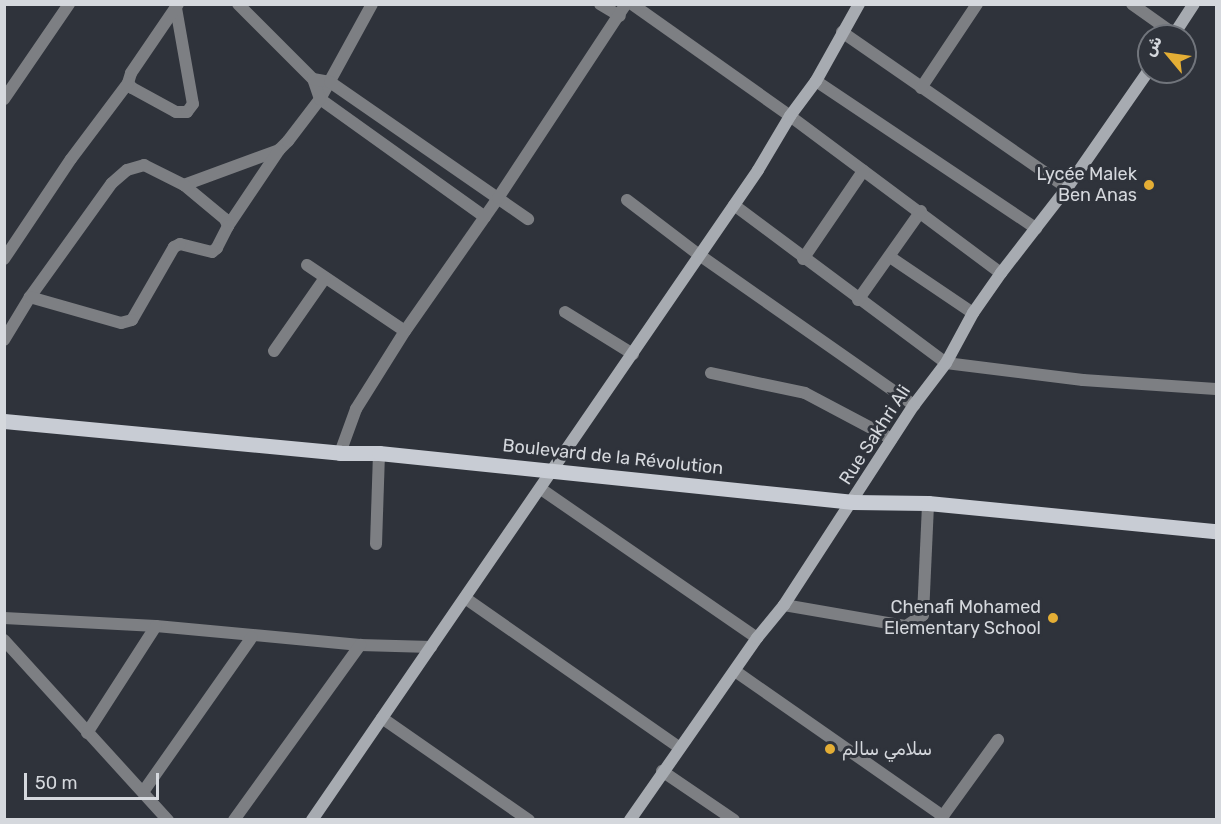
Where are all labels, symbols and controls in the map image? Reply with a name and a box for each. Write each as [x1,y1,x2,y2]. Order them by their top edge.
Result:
north arrow [1137,24,1197,84]
text: ش [1139,33,1166,59]
place label: Lycée Malek Ben Anas [1037,164,1137,207]
marker: Lycée Malek Ben Anas [1142,178,1156,192]
street label: Rue Sakhri Ali [835,381,915,489]
street label: Boulevard de la Révolution [502,435,724,479]
place label: Chenafi Mohamed Elementary School [883,597,1041,640]
marker: Chenafi Mohamed Elementary School [1046,611,1060,625]
place label: سلامي سالم [842,738,932,760]
marker: سلامي سالم [823,742,837,756]
scale bar [27,761,162,799]
text: 50 m [35,772,78,794]

